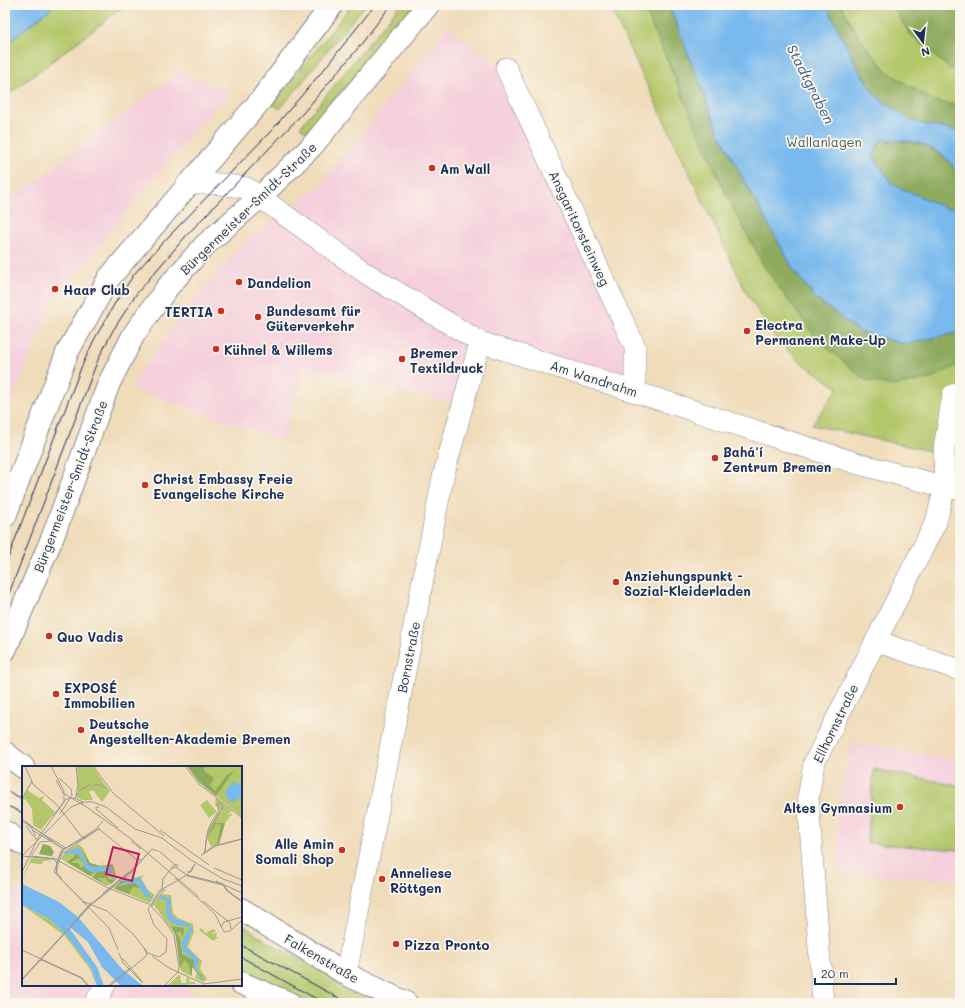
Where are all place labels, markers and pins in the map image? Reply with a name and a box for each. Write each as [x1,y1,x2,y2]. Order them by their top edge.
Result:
place label: Am Wall [440,160,490,177]
marker: Am Wall [427,163,437,173]
place label: Dandelion [247,274,311,291]
marker: Dandelion [234,277,244,287]
place label: Haar Club [63,281,130,298]
marker: Haar Club [50,284,60,294]
place label: Bundesamt für Güterverkehr [266,302,361,334]
place label: TERTIA [165,303,213,320]
marker: TERTIA [216,306,226,316]
marker: Bundesamt für Güterverkehr [253,312,263,322]
place label: Electra Permanent Make-Up [755,316,886,348]
marker: Electra Permanent Make-Up [742,326,752,336]
place label: Kühnel & Willems [224,341,333,358]
marker: Kühnel & Willems [211,344,221,354]
place label: Bremer Textildruck [410,344,483,376]
marker: Bremer Textildruck [397,354,407,364]
place label: Bahá'í Zentrum Bremen [723,443,831,475]
marker: Bahá'í Zentrum Bremen [710,453,720,463]
place label: Christ Embassy Freie Evangelische Kirche [153,470,293,502]
marker: Christ Embassy Freie Evangelische Kirche [140,480,150,490]
place label: Anziehungspunkt - Sozial-Kleiderladen [624,567,751,599]
marker: Anziehungspunkt - Sozial-Kleiderladen [611,577,621,587]
place label: Quo Vadis [57,628,123,645]
marker: Quo Vadis [44,631,54,641]
place label: EXPOSÉ Immobilien [64,679,135,711]
marker: EXPOSÉ Immobilien [51,689,61,699]
place label: Deutsche Angestellten-Akademie Bremen [89,715,291,747]
marker: Deutsche Angestellten-Akademie Bremen [76,725,86,735]
place label: Altes Gymnasium [783,799,892,817]
marker: Altes Gymnasium [895,802,905,812]
place label: Alle Amin Somali Shop [255,835,334,867]
marker: Alle Amin Somali Shop [337,845,347,855]
place label: Anneliese Röttgen [390,864,452,896]
marker: Anneliese Röttgen [377,874,387,884]
place label: Pizza Pronto [404,936,489,953]
marker: Pizza Pronto [391,939,401,949]

